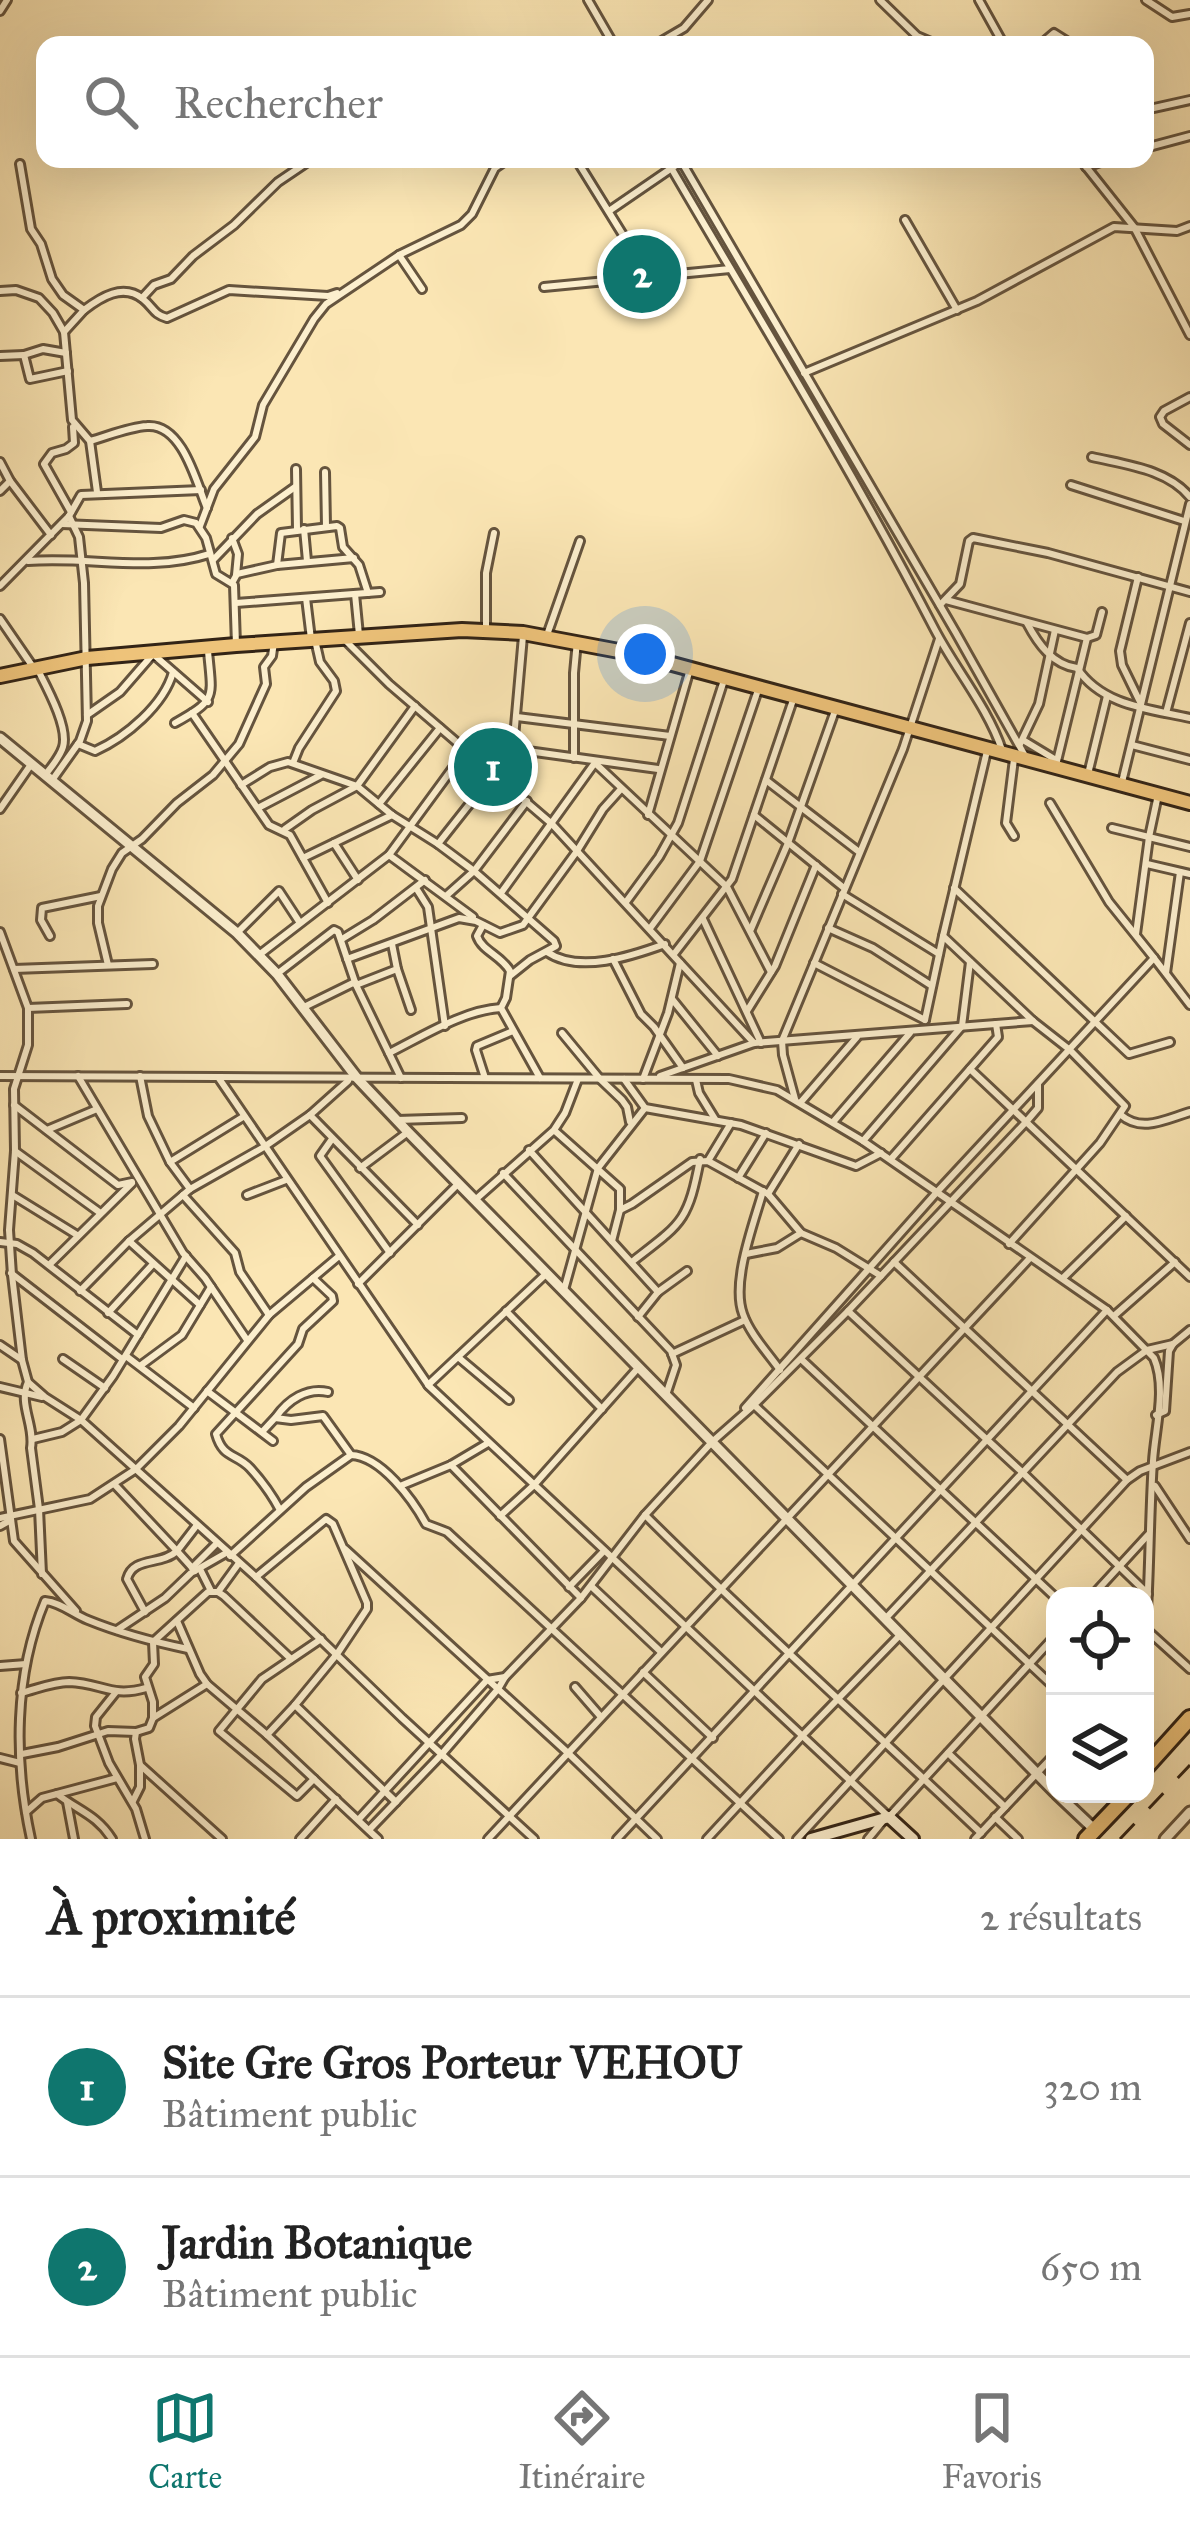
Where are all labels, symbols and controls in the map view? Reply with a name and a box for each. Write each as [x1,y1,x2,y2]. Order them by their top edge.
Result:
search box [36,36,1154,168]
icon: search [78,69,144,135]
text: Rechercher [174,75,383,130]
pin: 2 [603,229,681,319]
your location [615,624,675,684]
pin: 1 [454,722,532,812]
map controls [1046,1587,1154,1803]
button: locate [1046,1587,1154,1695]
button: layers [1046,1695,1154,1803]
text: À proximité [48,1886,296,1948]
text: 2 résultats [980,1893,1142,1941]
text: Site Gre Gros Porteur VEHOU [162,2035,742,2090]
text: 1 [79,2063,95,2111]
text: 320 m [1043,2063,1142,2111]
text: Bâtiment public [162,2090,417,2138]
text: Jardin Botanique [162,2215,472,2270]
text: 2 [77,2243,97,2291]
text: 650 m [1040,2243,1142,2291]
text: Bâtiment public [162,2270,417,2318]
tab: Carte [148,2385,222,2497]
tab: Itinéraire [518,2385,645,2497]
tab: Favoris [942,2385,1042,2497]

